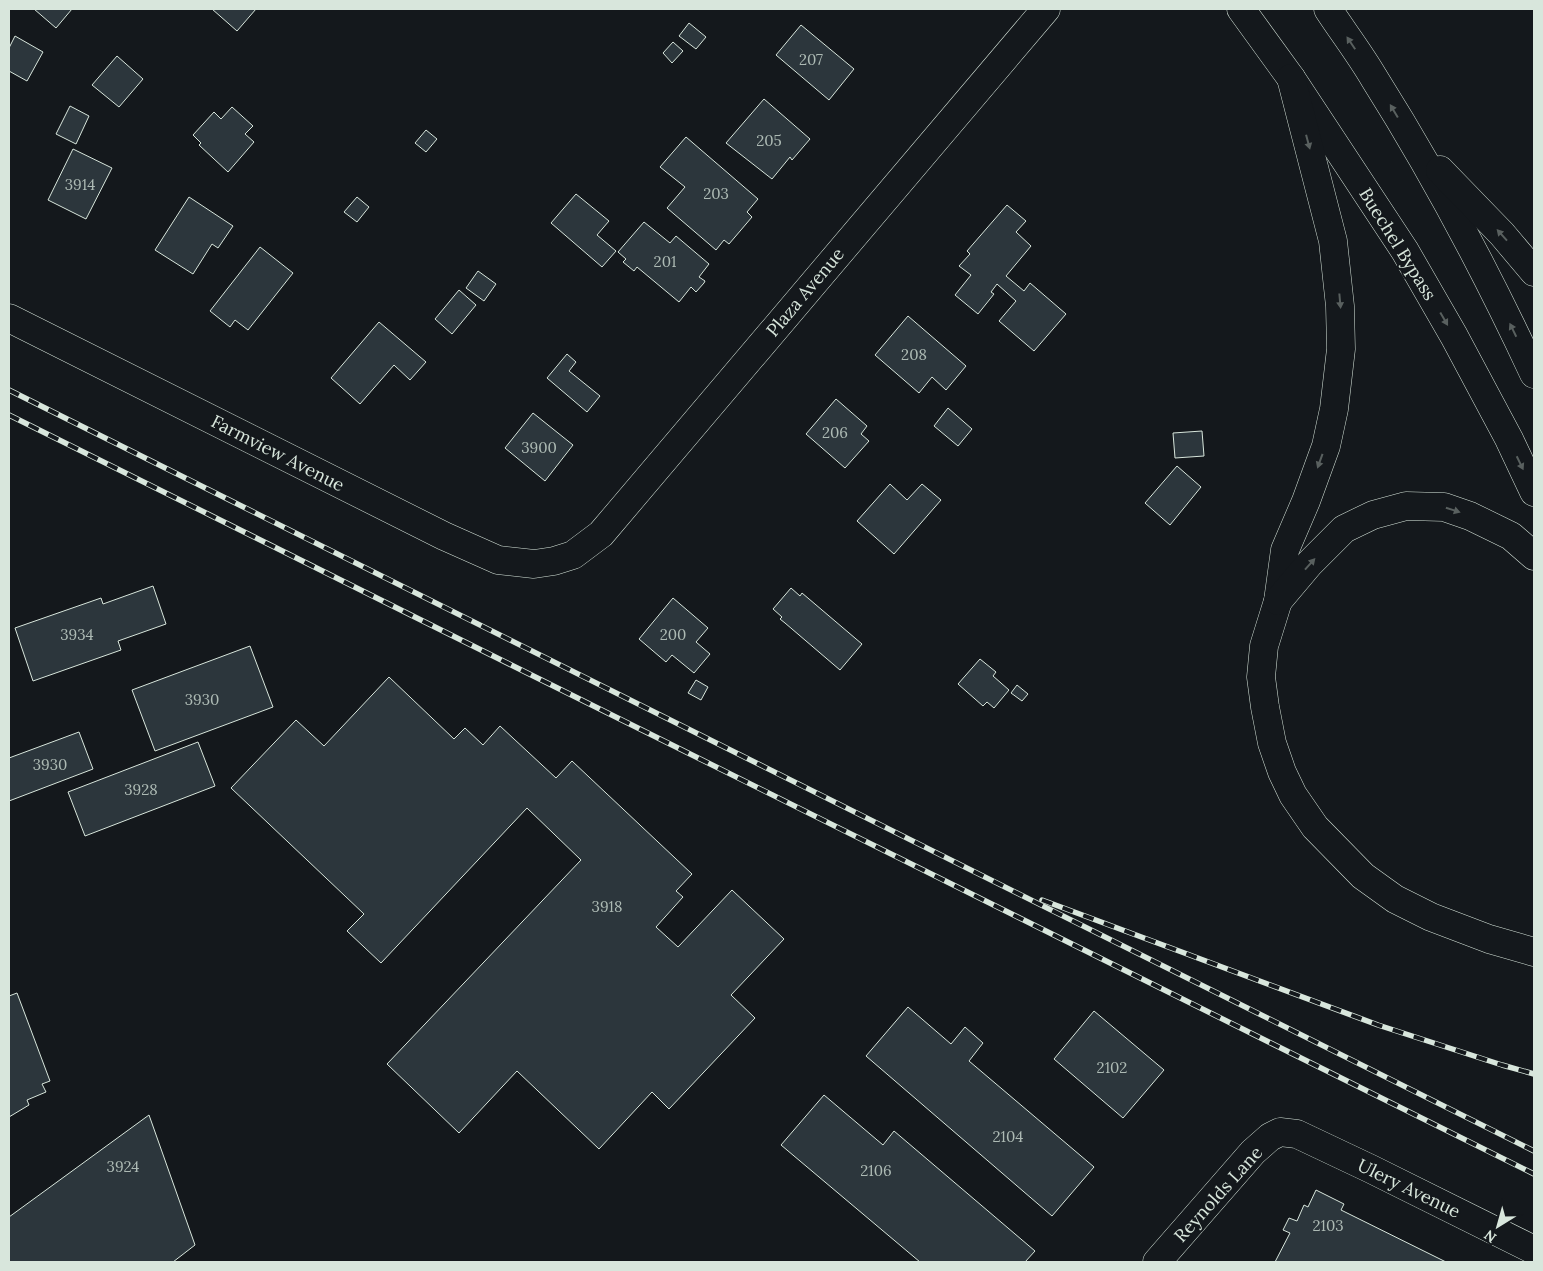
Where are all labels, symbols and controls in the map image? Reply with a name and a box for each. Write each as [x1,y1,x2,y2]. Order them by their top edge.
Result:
one-way arrow [1346,36,1356,50]
house number: 207 [799,50,823,69]
one-way arrow [1390,103,1398,118]
house number: 205 [756,131,782,150]
one-way arrow [1304,134,1312,149]
house number: 3914 [65,175,95,194]
street label: Buechel Bypass [1354,183,1442,305]
house number: 203 [703,184,729,203]
one-way arrow [1497,228,1508,241]
street label: Plaza Avenue [761,243,849,341]
house number: 201 [654,252,676,271]
one-way arrow [1336,293,1344,309]
one-way arrow [1440,312,1448,326]
one-way arrow [1509,323,1517,337]
house number: 208 [901,345,927,364]
street label: Farmview Avenue [208,410,349,497]
house number: 206 [822,423,848,442]
house number: 3900 [521,438,557,457]
one-way arrow [1316,454,1324,469]
one-way arrow [1516,455,1524,470]
one-way arrow [1445,507,1460,514]
one-way arrow [1304,558,1316,570]
house number: 3934 [60,625,94,644]
house number: 200 [660,625,686,644]
house number: 3930 [185,690,219,709]
house number: 3930 [33,755,67,774]
house number: 3928 [124,780,158,799]
house number: 3918 [592,897,622,916]
house number: 2102 [1097,1058,1127,1077]
house number: 2104 [993,1127,1023,1146]
street label: Reynolds Lane [1169,1141,1267,1247]
street label: Ulery Avenue [1354,1153,1464,1223]
house number: 3924 [107,1157,139,1176]
house number: 2106 [860,1161,892,1180]
north arrow [1473,1201,1523,1251]
house number: 2103 [1312,1216,1344,1235]
text: N [1480,1226,1500,1247]

